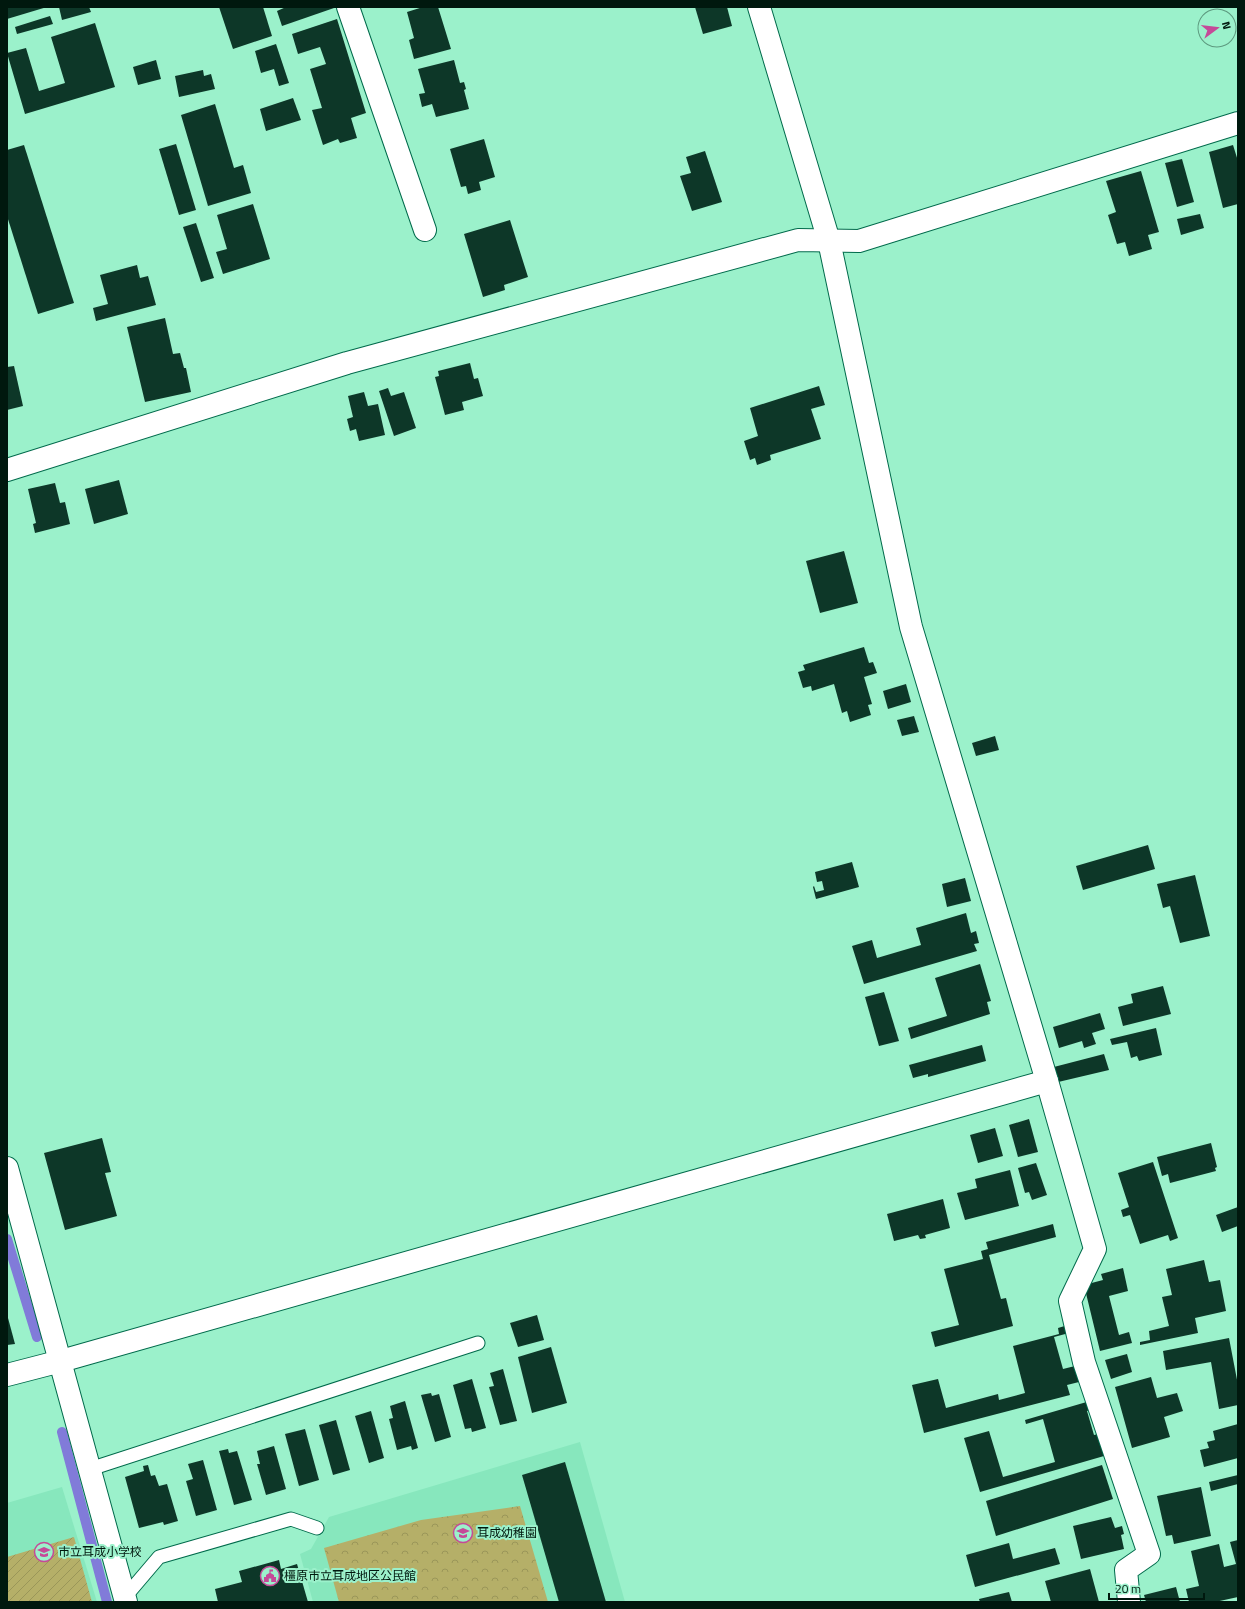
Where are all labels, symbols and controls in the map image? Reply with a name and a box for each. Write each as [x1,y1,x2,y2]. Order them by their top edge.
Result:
north arrow [1197,8,1237,48]
text: N [1218,20,1235,31]
school or university icon: 耳成幼稚園 [452,1522,474,1544]
place label: 耳成幼稚園 [477,1523,537,1542]
school or university icon: 市立耳成小学校 [33,1541,55,1563]
place label: 市立耳成小学校 [58,1542,142,1561]
public building icon: 橿原市立耳成地区公民館 [259,1565,281,1587]
place label: 橿原市立耳成地区公民館 [284,1566,416,1585]
scale bar [1109,1575,1204,1601]
text: 20 m [1115,1579,1141,1598]

